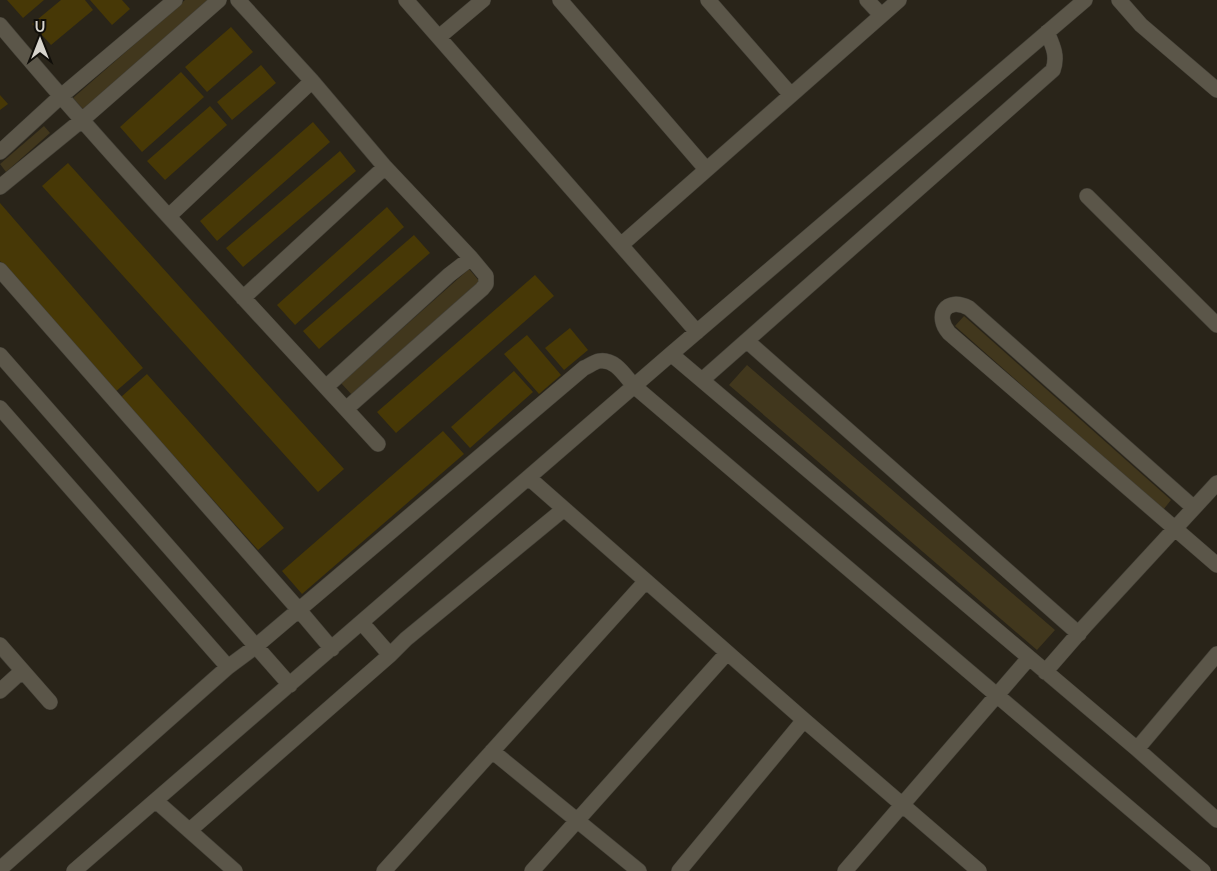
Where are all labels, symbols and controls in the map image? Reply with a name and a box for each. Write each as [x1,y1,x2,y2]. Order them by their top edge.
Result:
north arrow [15,15,65,65]
text: U [35,19,45,35]

